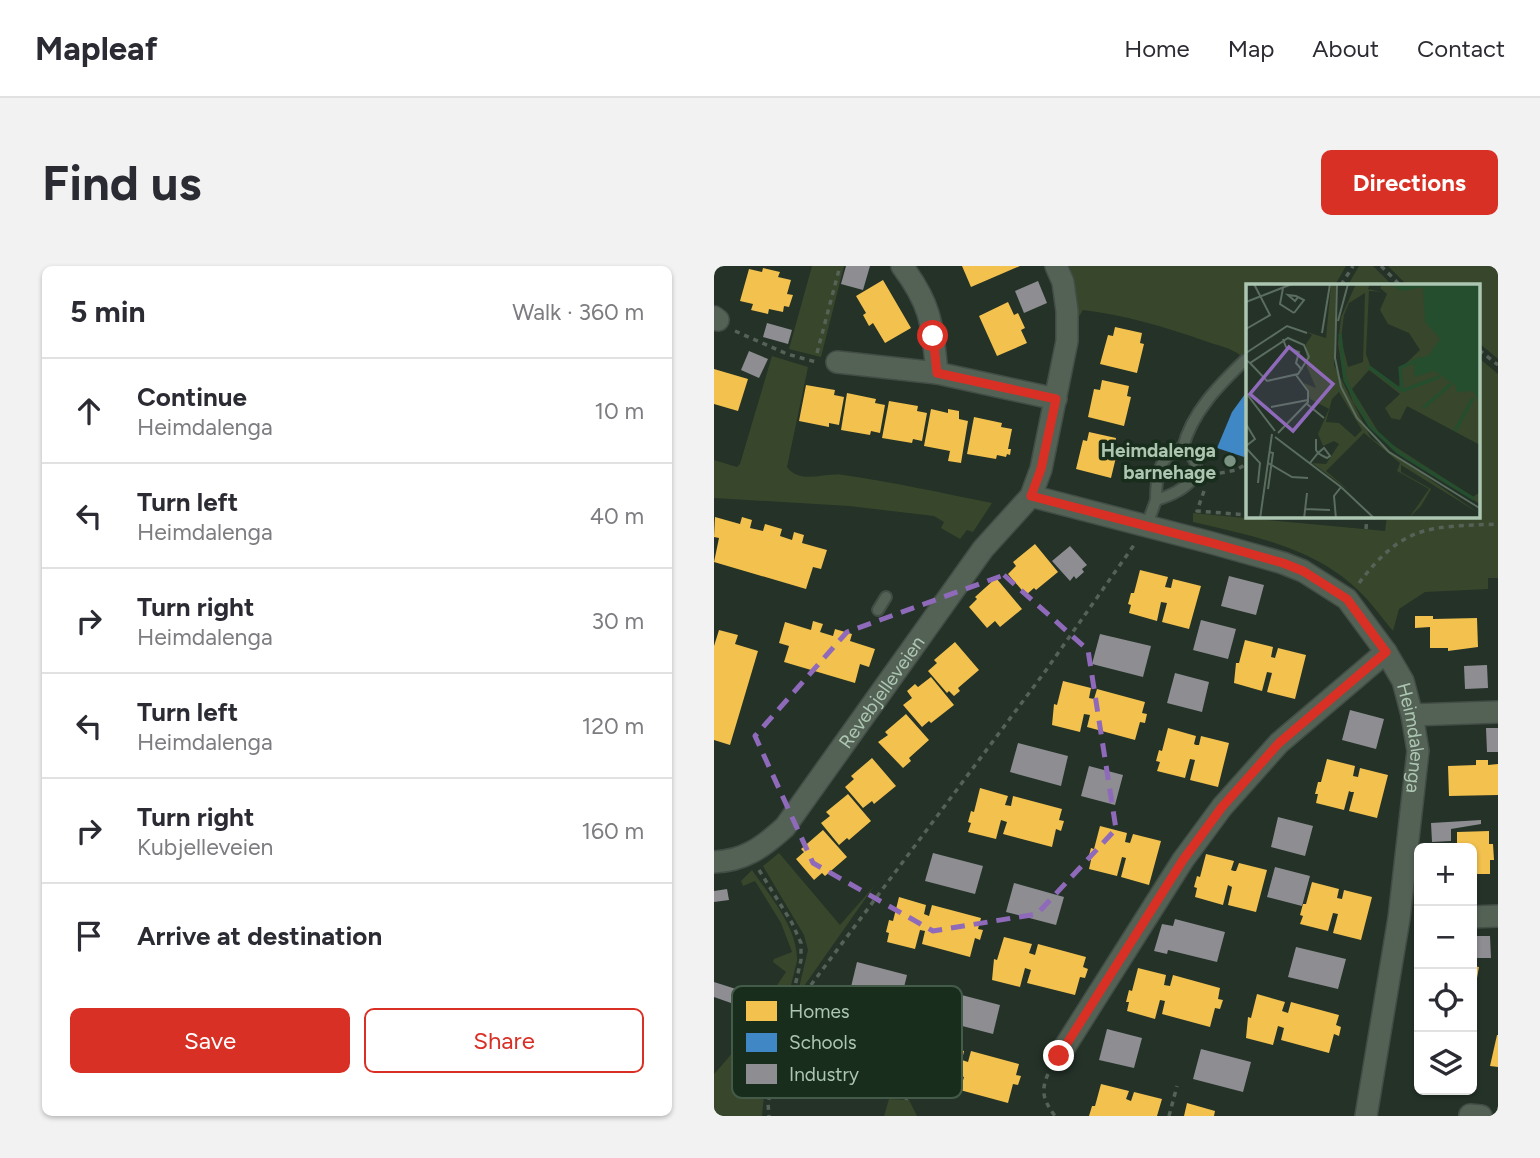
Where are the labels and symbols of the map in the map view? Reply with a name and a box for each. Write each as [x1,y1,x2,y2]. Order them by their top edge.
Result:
inset map [1246,284,1480,518]
route start [917,320,948,351]
place label: Heimdalenga barnehage [1101,439,1216,484]
marker: Heimdalenga barnehage [1222,453,1238,469]
street label: Revebjelleveien [833,631,929,753]
street label: Heimdalenga [1392,680,1429,795]
legend [732,986,962,1098]
text: Homes [789,1000,850,1023]
text: Schools [789,1031,857,1054]
route end [1043,1040,1074,1071]
text: Industry [789,1063,859,1086]

